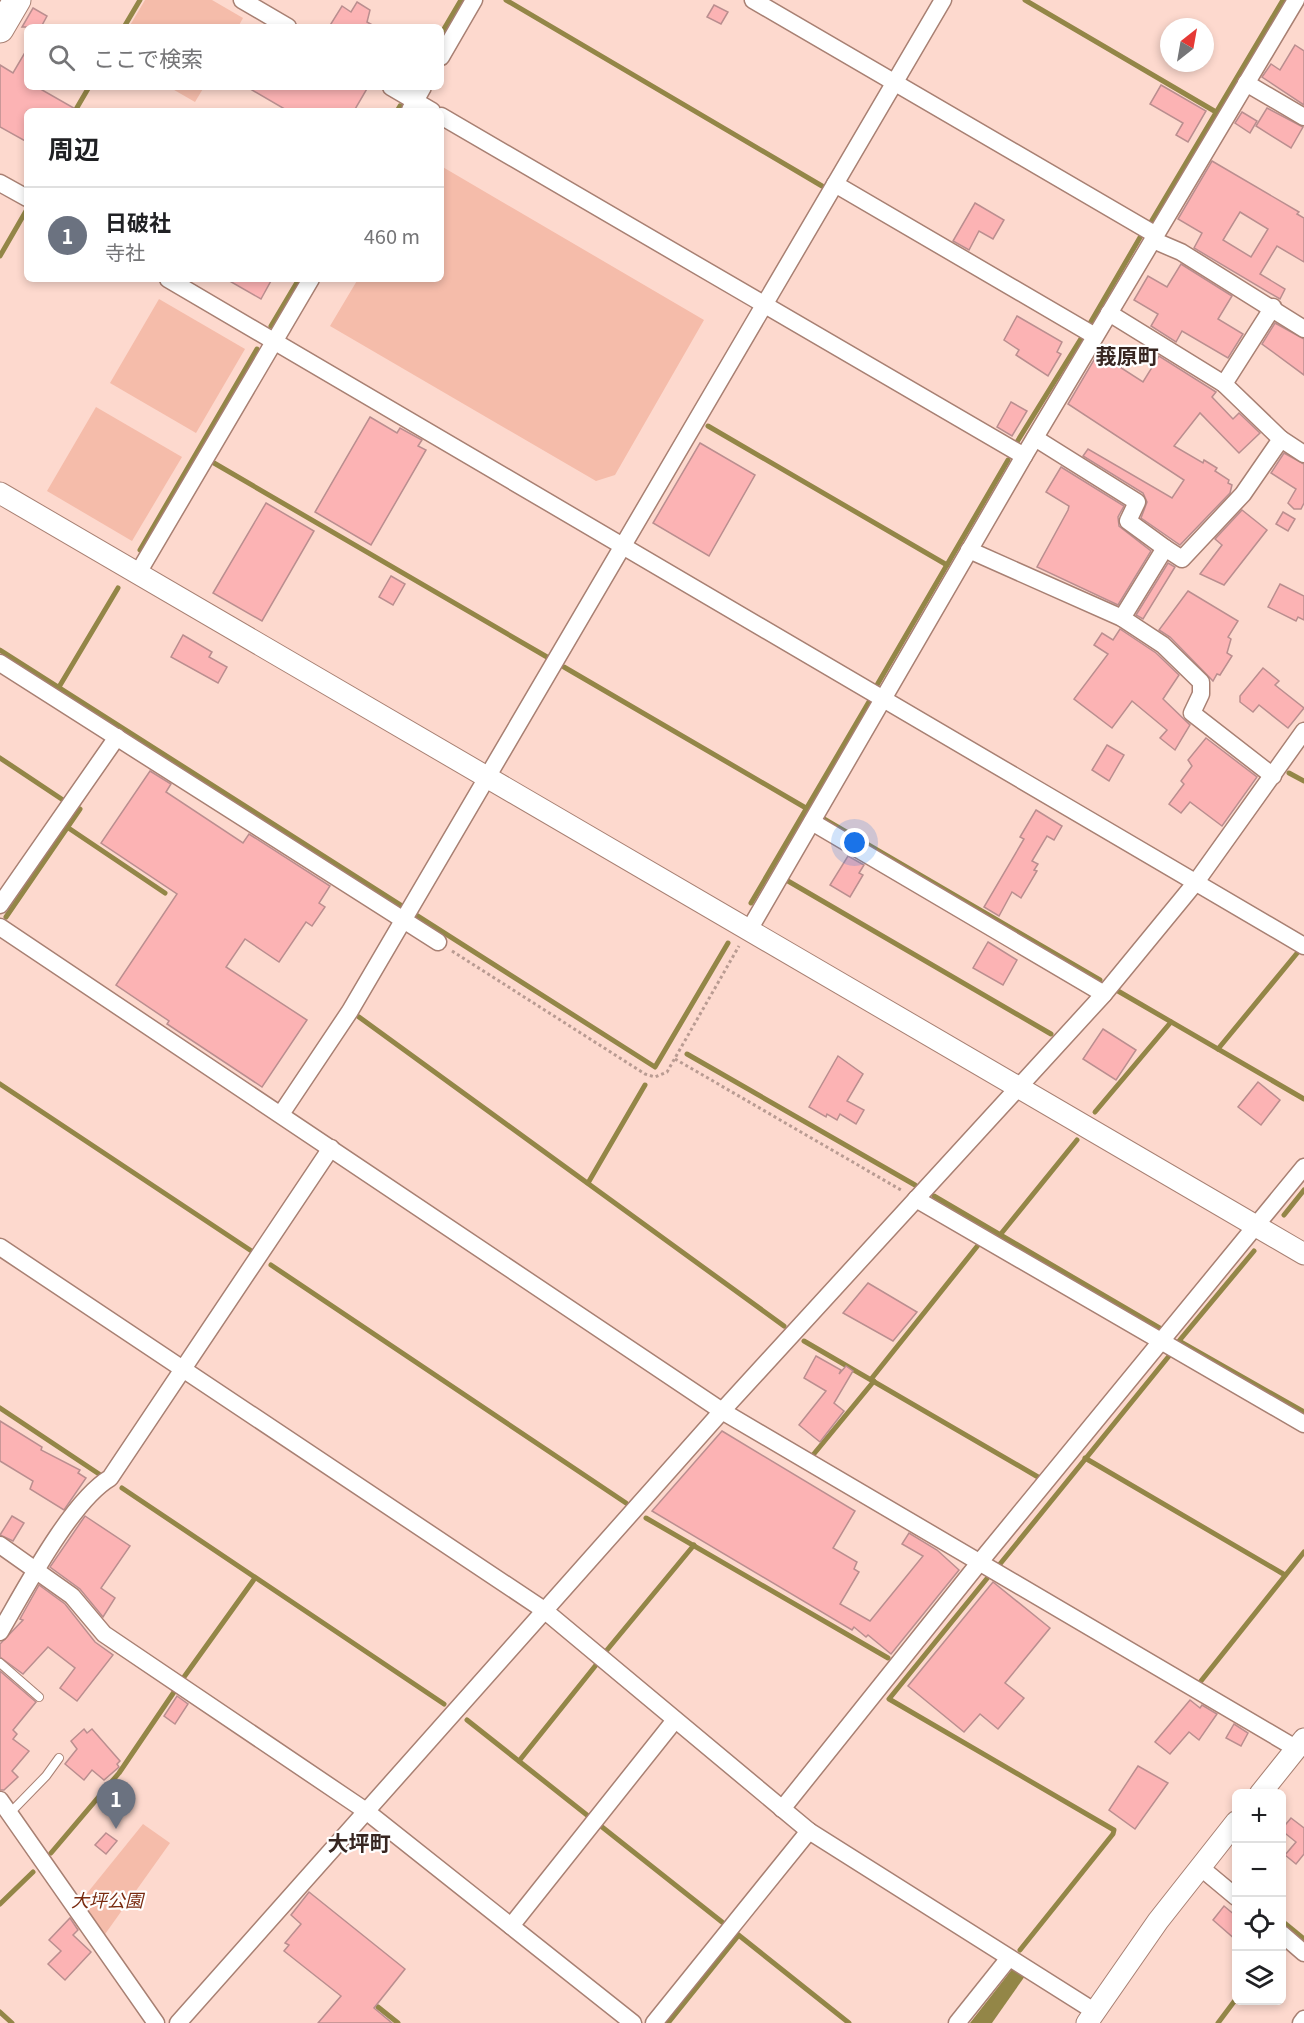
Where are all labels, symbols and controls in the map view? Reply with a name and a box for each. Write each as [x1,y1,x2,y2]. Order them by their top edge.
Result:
north arrow [1160,18,1214,72]
search box [24,24,444,90]
icon: search [45,41,78,74]
text: ここで検索 [93,41,203,73]
text: 周辺 [48,129,100,166]
text: 日破社 [105,205,171,237]
text: 1 [62,221,73,250]
text: 460 m [364,221,420,250]
text: 寺社 [105,237,145,266]
district label: 莪原町 [1096,340,1159,370]
your location [840,828,869,857]
pin: 1 [96,1780,136,1829]
map controls [1232,1789,1286,2005]
button: + [1232,1789,1286,1843]
district label: 大坪町 [328,1827,391,1857]
button: − [1232,1843,1286,1897]
park label: 大坪公園 [71,1886,146,1912]
button: locate [1232,1897,1286,1951]
button: layers [1232,1951,1286,2005]

